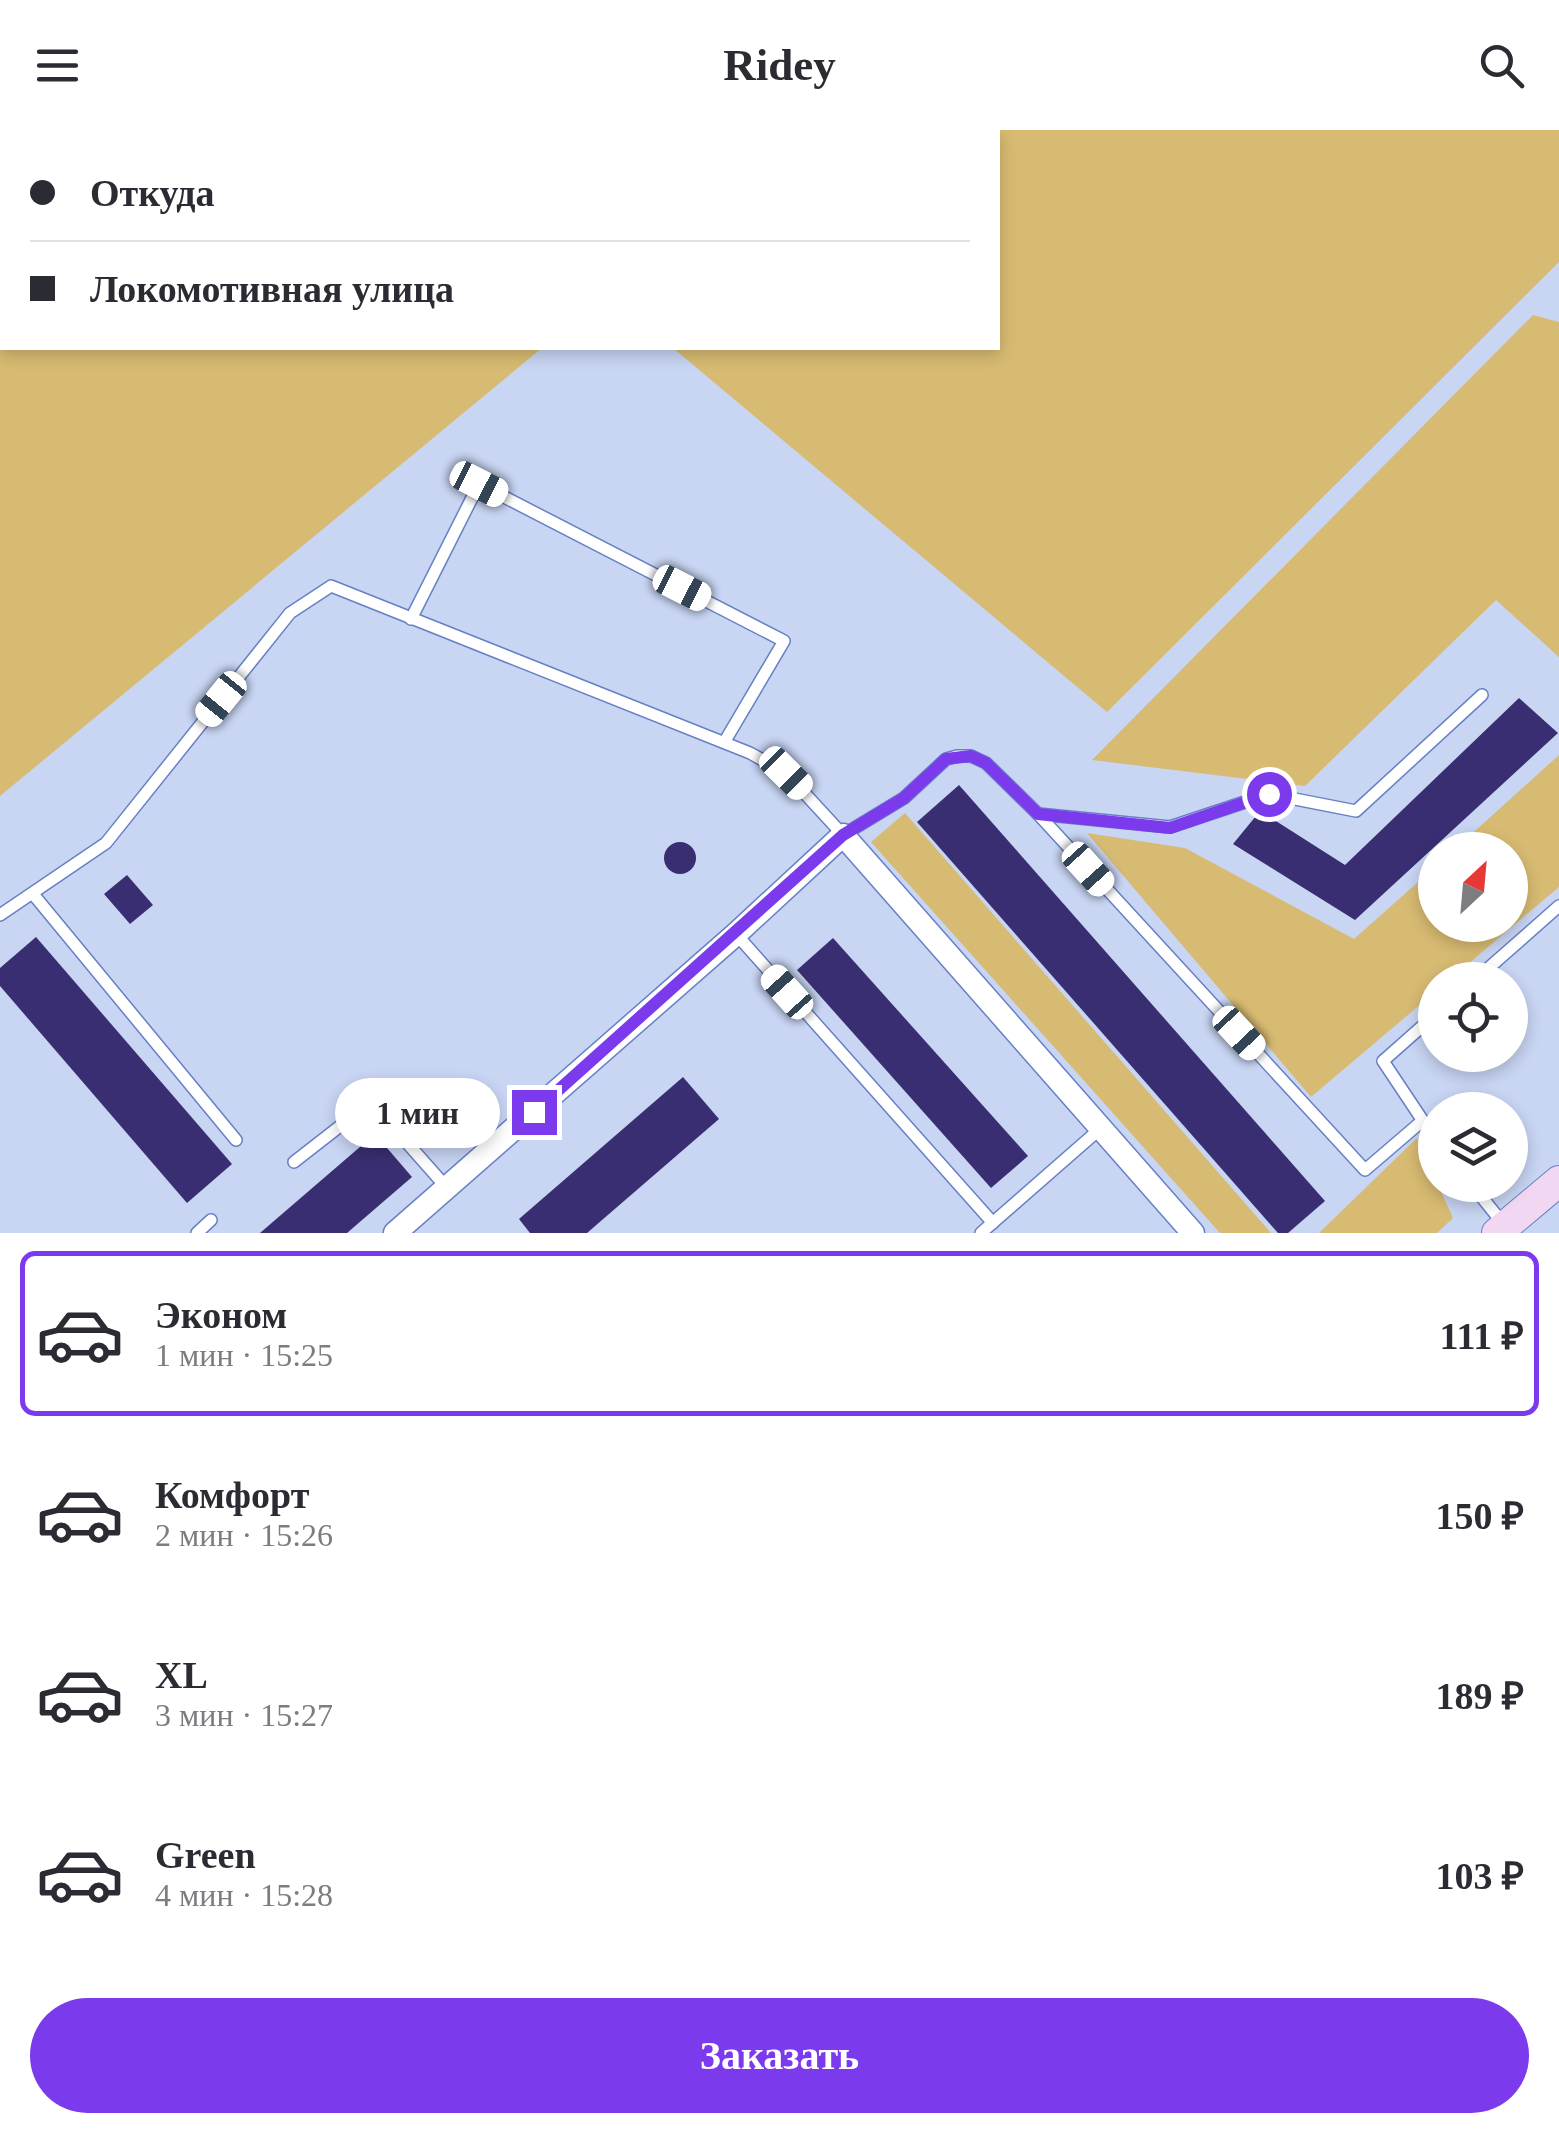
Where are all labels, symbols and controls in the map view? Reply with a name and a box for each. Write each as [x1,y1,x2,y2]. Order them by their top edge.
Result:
icon: menu [30,38,85,93]
icon: search [1474,38,1529,93]
text: Ridey [723,40,836,90]
text: Откуда [90,172,214,214]
text: Локомотивная улица [90,268,454,310]
car [445,457,513,511]
car [648,561,716,615]
car [190,666,252,732]
car [754,741,818,805]
route start [1247,772,1292,817]
north arrow [1418,832,1528,942]
map controls [1418,832,1528,1202]
car [1057,837,1119,901]
car [756,960,818,1024]
button: locate [1418,962,1528,1072]
car [1208,1001,1270,1065]
callout: 1 мин [334,1077,499,1147]
route end [512,1090,557,1135]
button: layers [1418,1092,1528,1202]
text: 1 мин [376,1095,459,1131]
icon: car [35,1289,125,1379]
text: Эконом [155,1294,287,1336]
text: 111 ₽ [1440,1315,1524,1357]
text: 1 мин · 15:25 [155,1337,333,1373]
icon: car [35,1469,125,1559]
text: Комфорт [155,1474,309,1516]
text: 150 ₽ [1435,1495,1524,1537]
text: 2 мин · 15:26 [155,1517,333,1553]
icon: car [35,1649,125,1739]
text: XL [155,1654,208,1696]
text: 189 ₽ [1435,1675,1524,1717]
text: 3 мин · 15:27 [155,1697,333,1733]
icon: car [35,1829,125,1919]
text: Green [155,1834,256,1876]
text: 103 ₽ [1435,1855,1524,1897]
text: 4 мин · 15:28 [155,1877,333,1913]
button: Заказать [30,1998,1529,2113]

